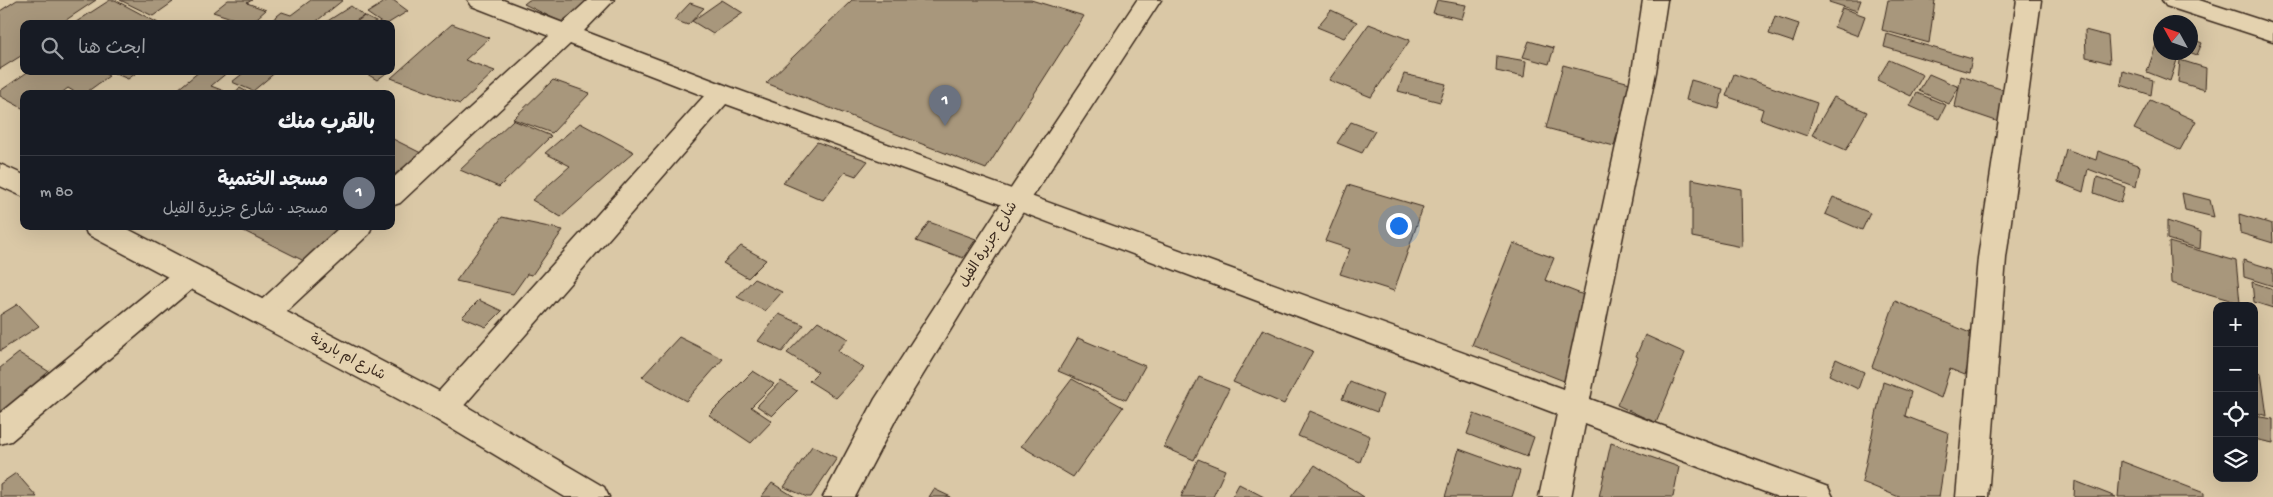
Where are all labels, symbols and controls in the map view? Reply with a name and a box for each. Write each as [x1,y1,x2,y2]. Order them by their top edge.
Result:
north arrow [2153,15,2198,60]
search box [20,20,395,75]
icon: search [38,34,66,62]
text: ابحث هنا [78,38,146,61]
pin: 1 [929,85,961,126]
text: بالقرب منك [278,112,375,137]
text: مسجد الختمية [218,170,328,193]
text: 80 m [40,184,73,203]
text: 1 [356,184,362,203]
street label: شارع جزيرة الفيل [956,199,1022,291]
text: مسجد · شارع جزيرة الفيل [163,201,328,220]
your location [1386,213,1412,239]
map controls [2213,302,2258,482]
button: + [2213,302,2258,347]
street label: شارع ام بارونة [306,331,388,385]
button: − [2213,347,2258,392]
button: locate [2213,392,2258,437]
button: layers [2213,437,2258,482]

